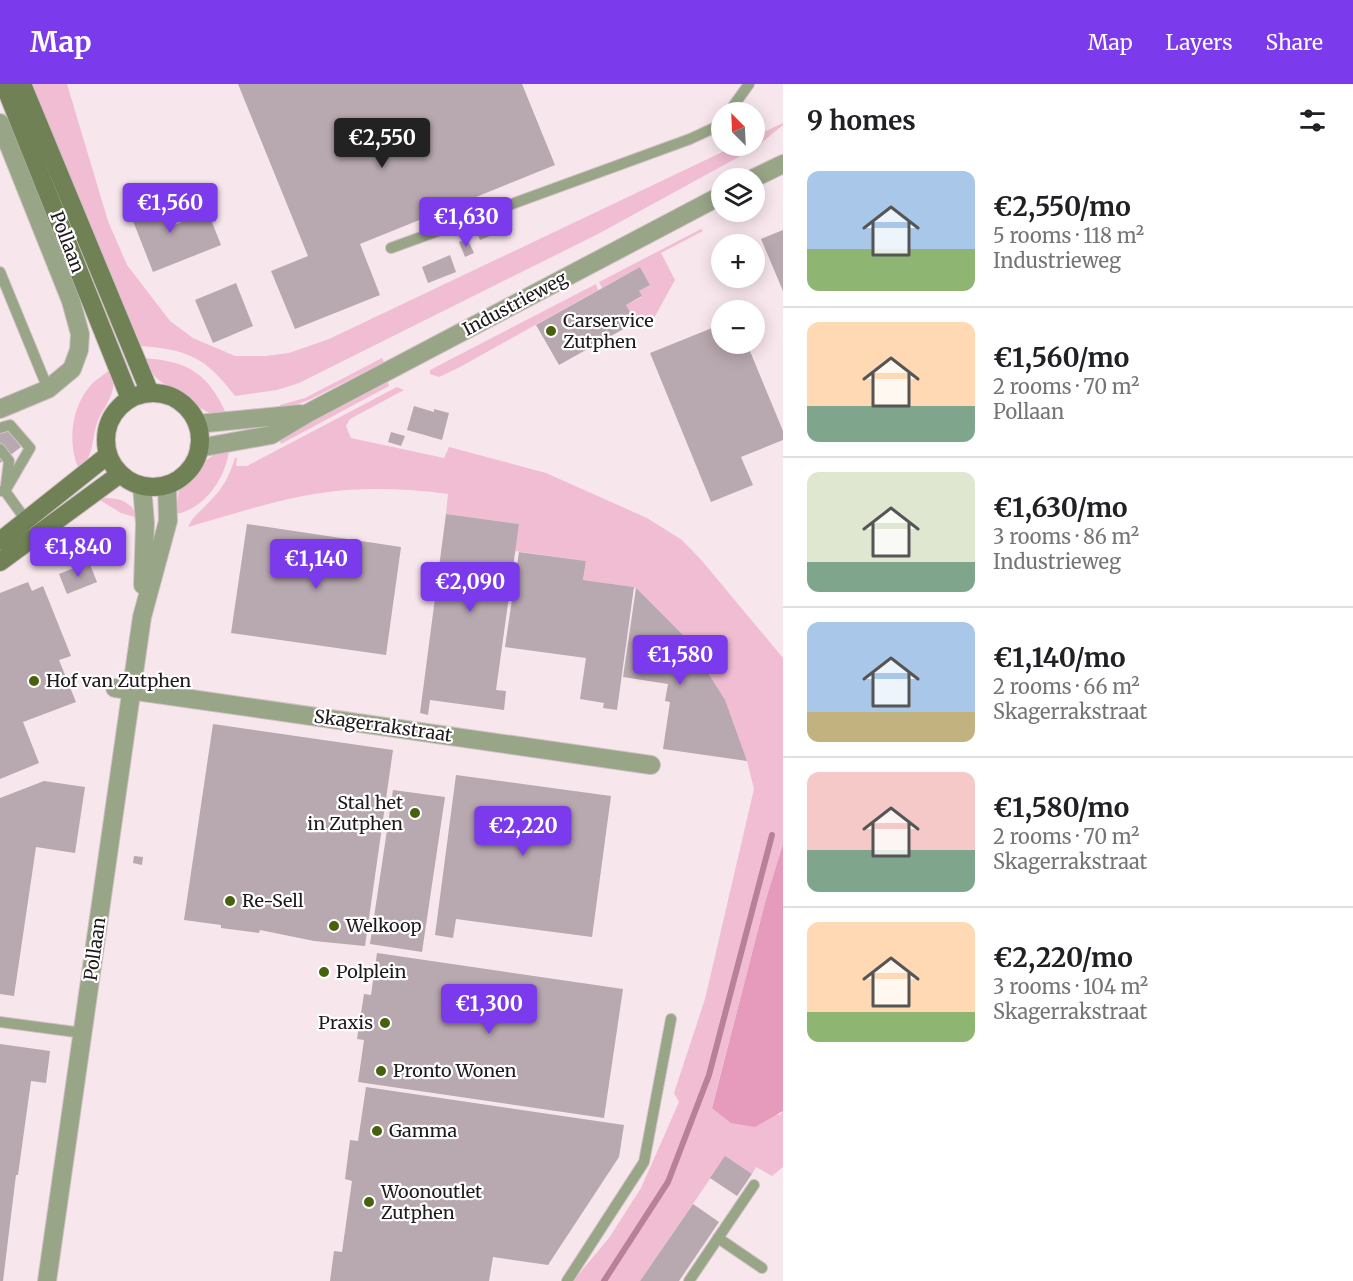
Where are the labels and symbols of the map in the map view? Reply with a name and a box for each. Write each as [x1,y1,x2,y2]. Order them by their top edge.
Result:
north arrow [711,102,765,156]
pin: €2,550 [333,118,431,169]
pin: €1,560 [121,183,219,234]
pin: €1,630 [417,197,515,248]
street label: Pollaan [45,208,90,276]
street label: Industrieweg [458,266,571,341]
place label: Carservice Zutphen [563,309,654,353]
marker: Carservice Zutphen [544,324,558,338]
pin: €1,840 [29,527,127,578]
pin: €1,140 [267,539,365,590]
pin: €2,090 [421,562,519,613]
pin: €1,580 [631,635,729,686]
place label: Hof van Zutphen [46,669,191,692]
marker: Hof van Zutphen [27,674,41,688]
street label: Skagerrakstraat [313,704,453,747]
place label: Stal het in Zutphen [307,791,403,835]
marker: Stal het in Zutphen [408,806,422,820]
pin: €2,220 [474,806,572,857]
place label: Re-Sell [242,889,304,912]
marker: Re-Sell [223,894,237,908]
place label: Welkoop [345,914,422,937]
street label: Pollaan [79,915,110,982]
marker: Welkoop [327,919,341,933]
place label: Polplein [336,960,407,983]
marker: Polplein [317,965,331,979]
pin: €1,300 [440,984,538,1035]
place label: Praxis [318,1011,373,1034]
marker: Praxis [378,1016,392,1030]
place label: Pronto Wonen [393,1059,517,1082]
marker: Pronto Wonen [374,1064,388,1078]
place label: Gamma [389,1119,457,1142]
marker: Gamma [370,1124,384,1138]
place label: Woonoutlet Zutphen [380,1180,482,1224]
marker: Woonoutlet Zutphen [362,1195,376,1209]

